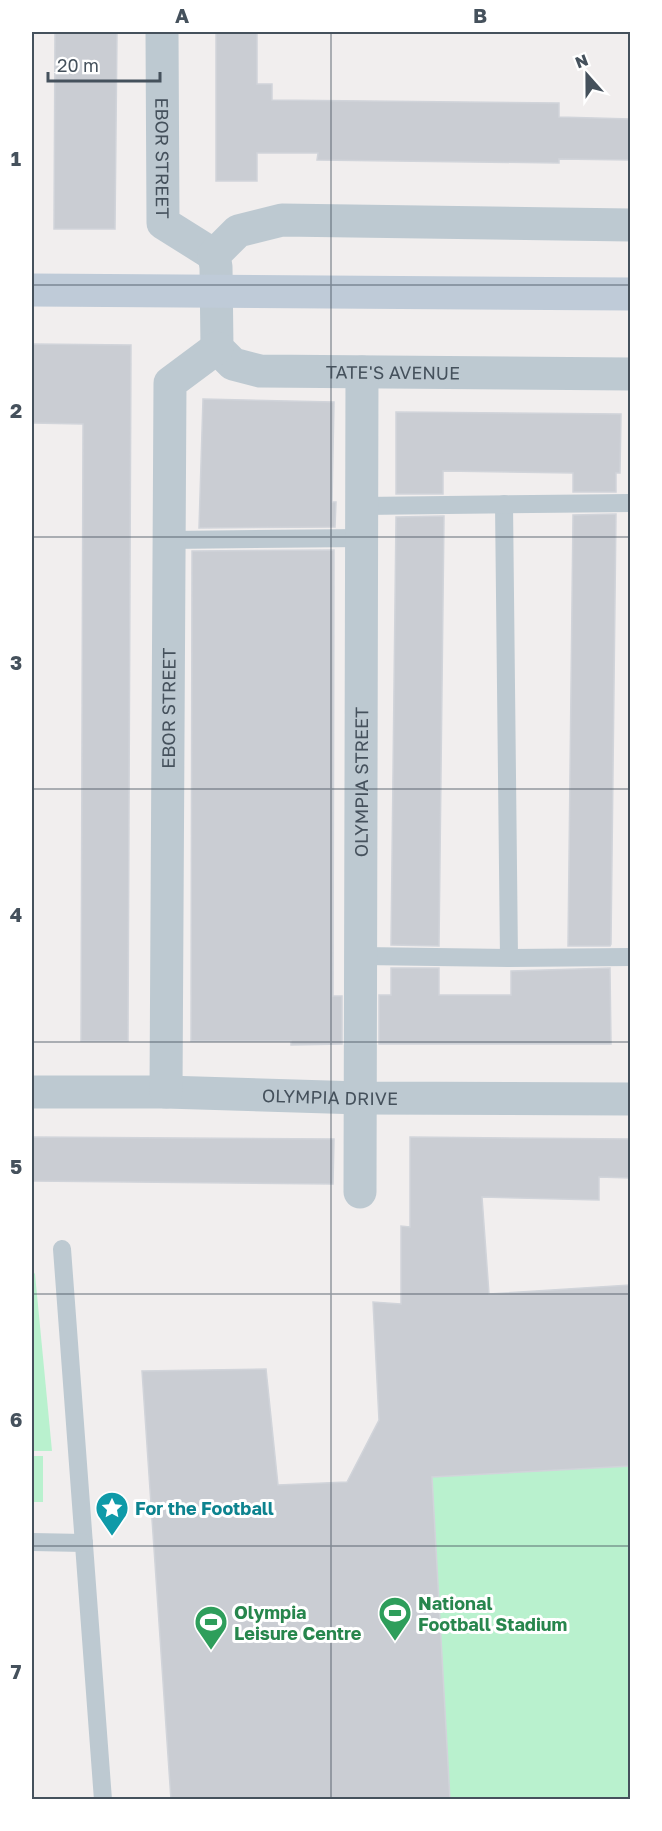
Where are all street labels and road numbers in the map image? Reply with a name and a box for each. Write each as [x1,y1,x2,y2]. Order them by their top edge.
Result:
street label: EBOR STREET [151,97,174,219]
street label: TATE'S AVENUE [326,361,460,384]
street label: EBOR STREET [157,647,180,769]
street label: OLYMPIA STREET [350,707,372,857]
street label: OLYMPIA DRIVE [262,1084,398,1109]

